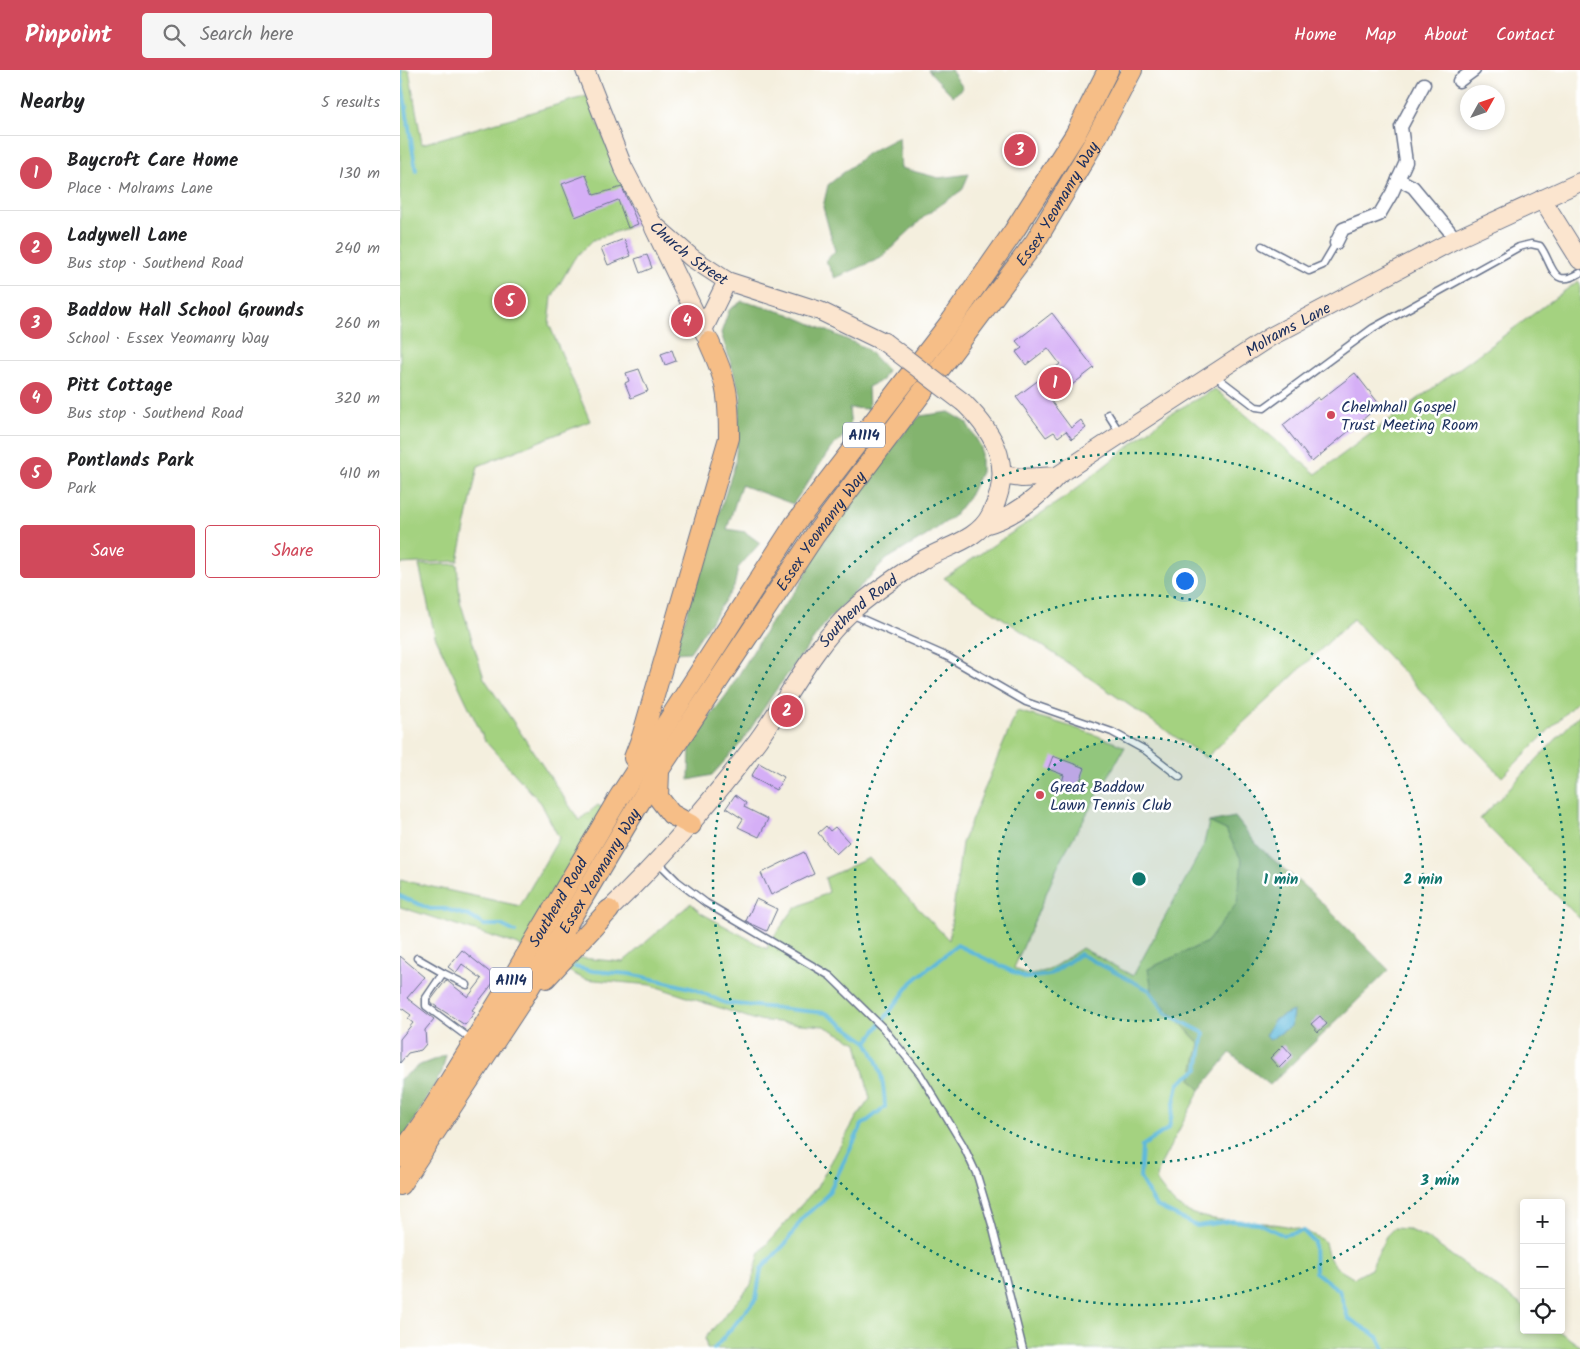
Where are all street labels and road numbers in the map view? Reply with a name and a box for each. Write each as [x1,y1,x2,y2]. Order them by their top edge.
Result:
street label: Essex Yeomanry Way [1010,137,1106,272]
street label: Church Street [643,215,733,293]
street label: Molrams Lane [1241,296,1336,364]
road number: A1114 [843,422,885,448]
street label: Essex Yeomanry Way [770,466,873,597]
street label: Southend Road [813,568,904,653]
street label: Essex Yeomanry Way [553,803,648,939]
street label: Southend Road [523,852,596,952]
road number: A1114 [490,968,532,992]

